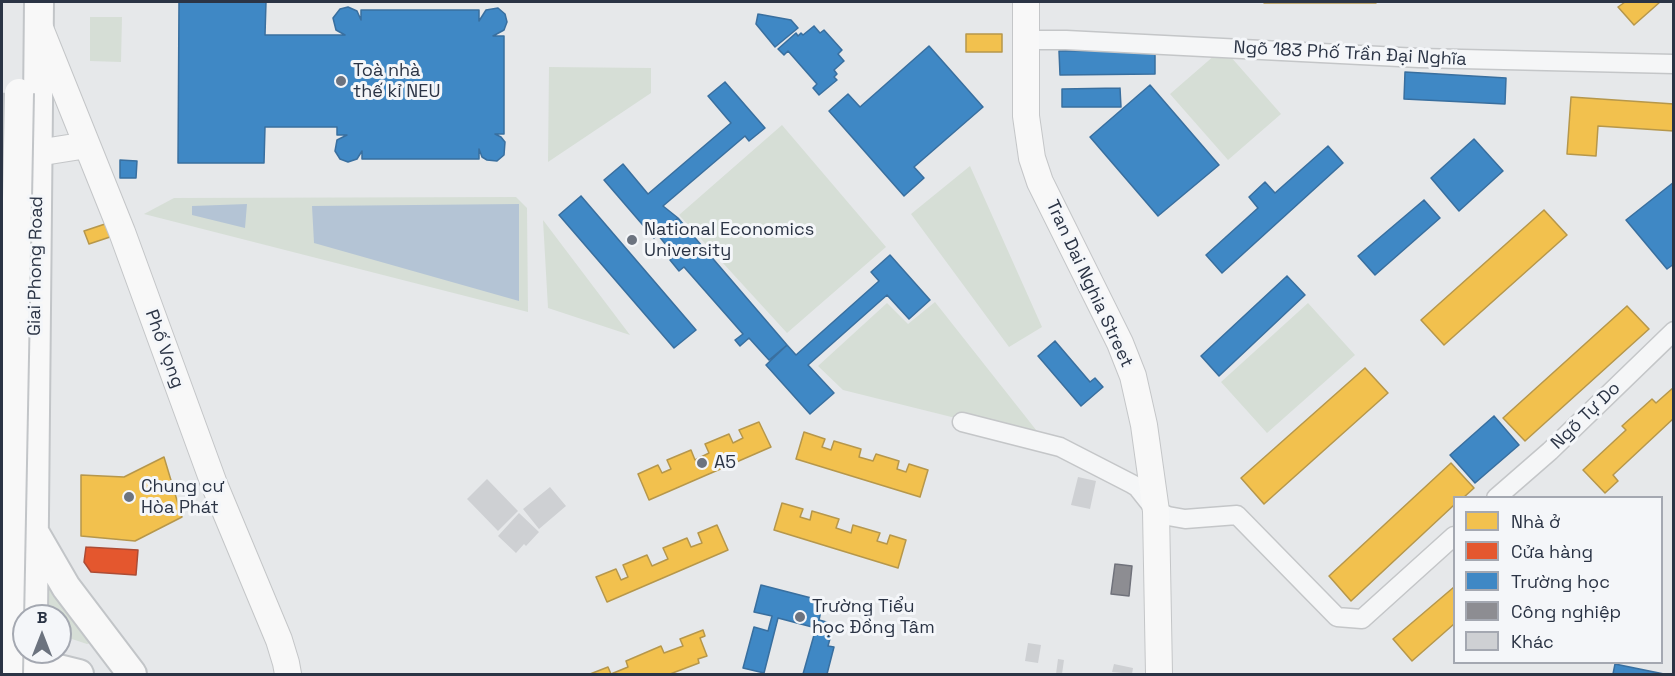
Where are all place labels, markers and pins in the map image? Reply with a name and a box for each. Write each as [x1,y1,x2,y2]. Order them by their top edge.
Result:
place label: Toà nhà thế kỉ NEU [353,60,440,103]
marker: Toà nhà thế kỉ NEU [334,74,348,88]
place label: National Economics University [644,219,814,262]
marker: National Economics University [625,233,639,247]
place label: A5 [714,452,736,474]
marker: A5 [695,456,709,470]
place label: Chung cư Hòa Phát [141,476,224,518]
marker: Chung cư Hòa Phát [122,490,136,504]
place label: Trường Tiểu học Đồng Tâm [812,596,935,638]
marker: Trường Tiểu học Đồng Tâm [793,610,807,624]

